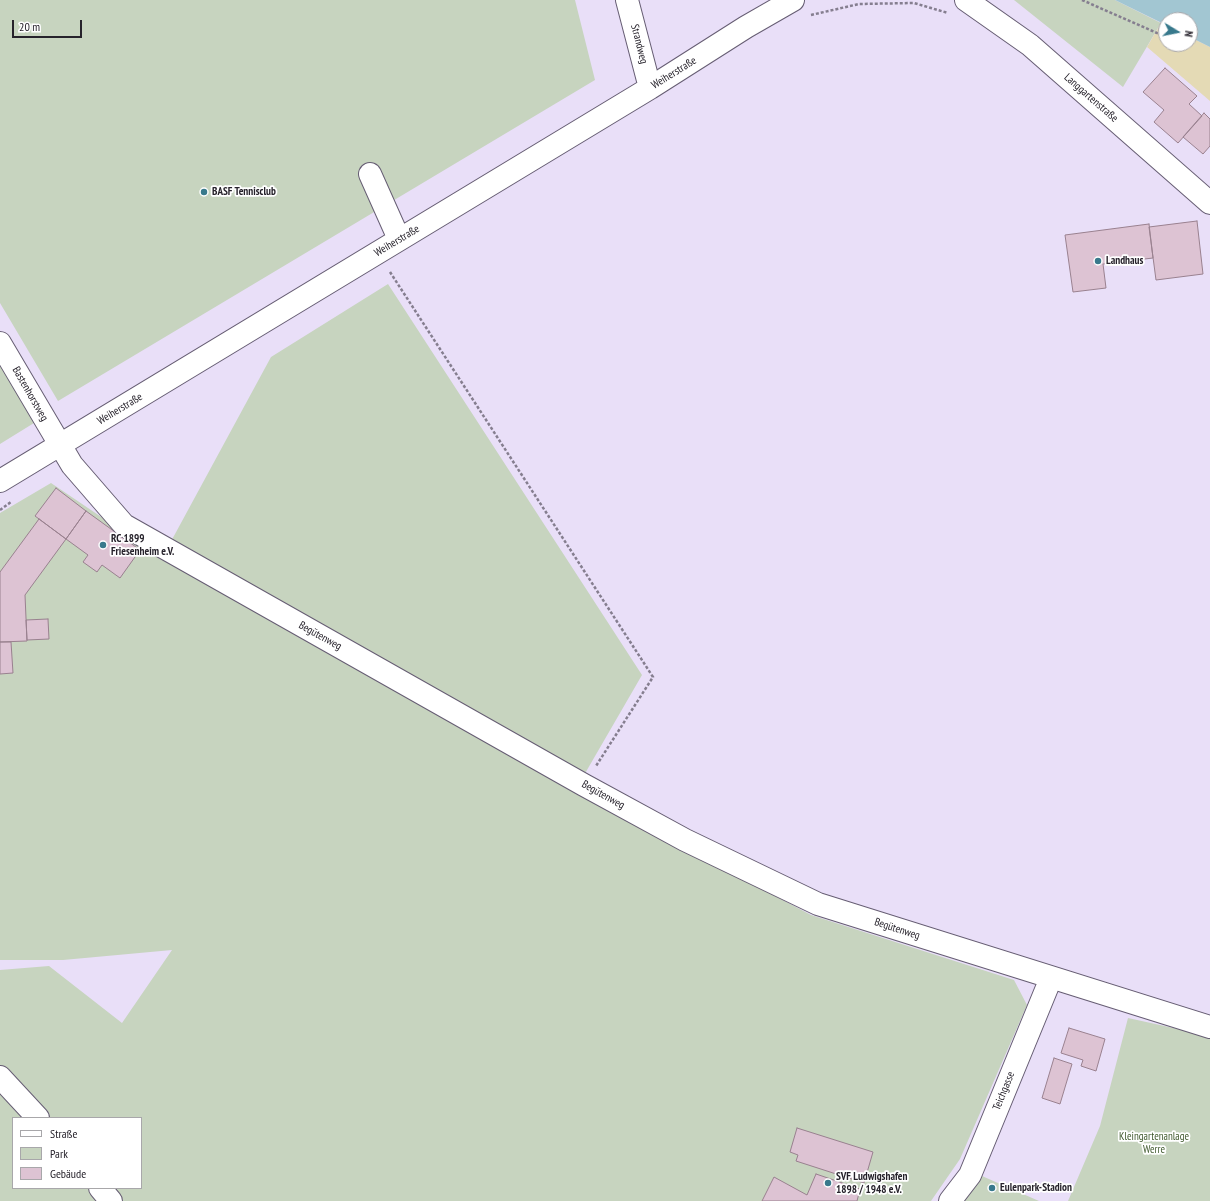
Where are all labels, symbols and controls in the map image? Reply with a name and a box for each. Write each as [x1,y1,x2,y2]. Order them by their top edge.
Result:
scale bar [14,12,84,38]
north arrow [1158,12,1198,52]
text: 20 m [19,19,40,34]
street label: Strandweg [628,23,650,65]
text: N [1181,30,1196,38]
street label: Weiherstraße [649,54,699,92]
street label: Langgartenstraße [1061,71,1121,125]
place label: BASF Tennisclub [212,185,276,199]
marker: BASF Tennisclub [199,187,209,197]
street label: Weiherstraße [372,222,422,260]
place label: Landhaus [1106,254,1143,268]
marker: Landhaus [1093,256,1103,266]
street label: Bastenhorstweg [9,364,51,424]
street label: Weiherstraße [95,390,145,428]
place label: RC 1899 Friesenheim e.V. [111,532,174,558]
marker: RC 1899 Friesenheim e.V. [98,540,108,550]
street label: Begütenweg [296,619,344,653]
street label: Begütenweg [579,778,627,812]
street label: Begütenweg [873,915,921,943]
street label: Teichgasse [990,1070,1018,1112]
legend [12,1117,142,1189]
text: Straße [50,1126,77,1141]
park label: Kleingartenanlage Werre [1119,1130,1189,1156]
text: Park [50,1146,68,1161]
text: Gebäude [50,1166,86,1181]
place label: SVF Ludwigshafen 1898 / 1948 e.V. [836,1170,908,1196]
marker: SVF Ludwigshafen 1898 / 1948 e.V. [823,1178,833,1188]
place label: Eulenpark-Stadion [1000,1181,1072,1195]
marker: Eulenpark-Stadion [987,1183,997,1193]

